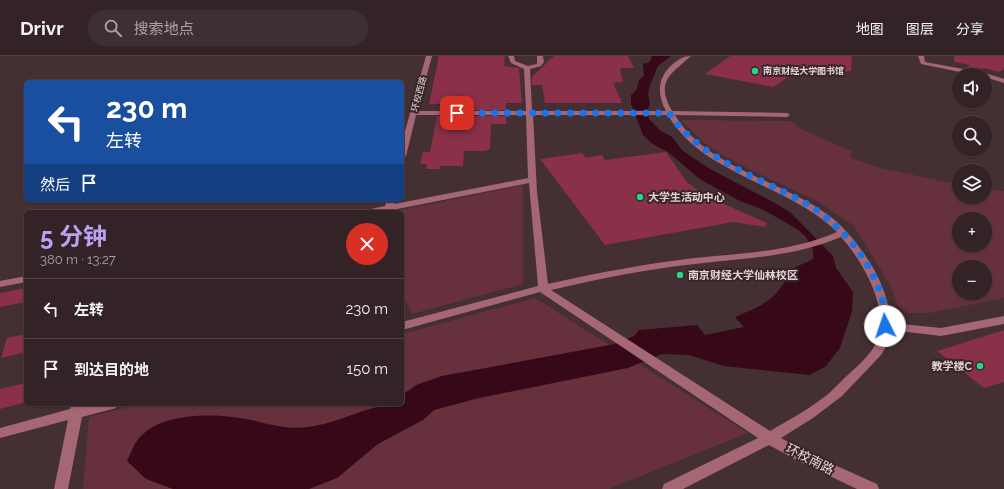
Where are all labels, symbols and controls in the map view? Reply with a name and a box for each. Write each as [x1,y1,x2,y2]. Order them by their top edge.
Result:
search box [88,10,368,46]
text: Drivr [20,17,64,39]
icon: search [102,17,124,39]
text: 搜索地点 [134,20,194,38]
text: 地图 [856,21,884,37]
text: 图层 [906,21,934,37]
text: 分享 [956,21,984,37]
marker: 南京财经大学图书馆 [750,66,760,76]
place label: 南京财经大学图书馆 [763,66,844,76]
map controls [952,68,992,300]
button: sound [952,68,992,108]
street label: 环校西路 [409,75,428,113]
text: 230 m [106,92,187,125]
icon: left [40,96,92,148]
pin [440,96,474,130]
icon: arrive [446,102,468,124]
button: search [952,116,992,156]
text: 左转 [106,130,142,151]
button: layers [952,164,992,204]
icon: arrive [78,172,100,194]
text: 然后 [40,176,70,194]
place label: 大学生活动中心 [648,191,725,204]
marker: 大学生活动中心 [635,192,645,202]
button: + [952,212,992,252]
text: 5 分钟 [40,222,107,251]
button: close [346,223,388,265]
text: 380 m · 13:27 [40,252,116,267]
button: − [952,260,992,300]
place label: 南京财经大学仙林校区 [688,269,798,282]
marker: 南京财经大学仙林校区 [675,270,685,280]
icon: left [40,298,62,320]
text: 230 m [345,300,388,318]
text: 左转 [74,301,104,319]
position arrow [864,305,906,347]
icon: arrive [40,358,62,380]
text: 150 m [347,360,388,378]
place label: 教学楼C [931,360,972,373]
text: 到达目的地 [74,361,149,379]
marker: 教学楼C [975,361,985,371]
street label: 环校南路 [783,441,837,477]

